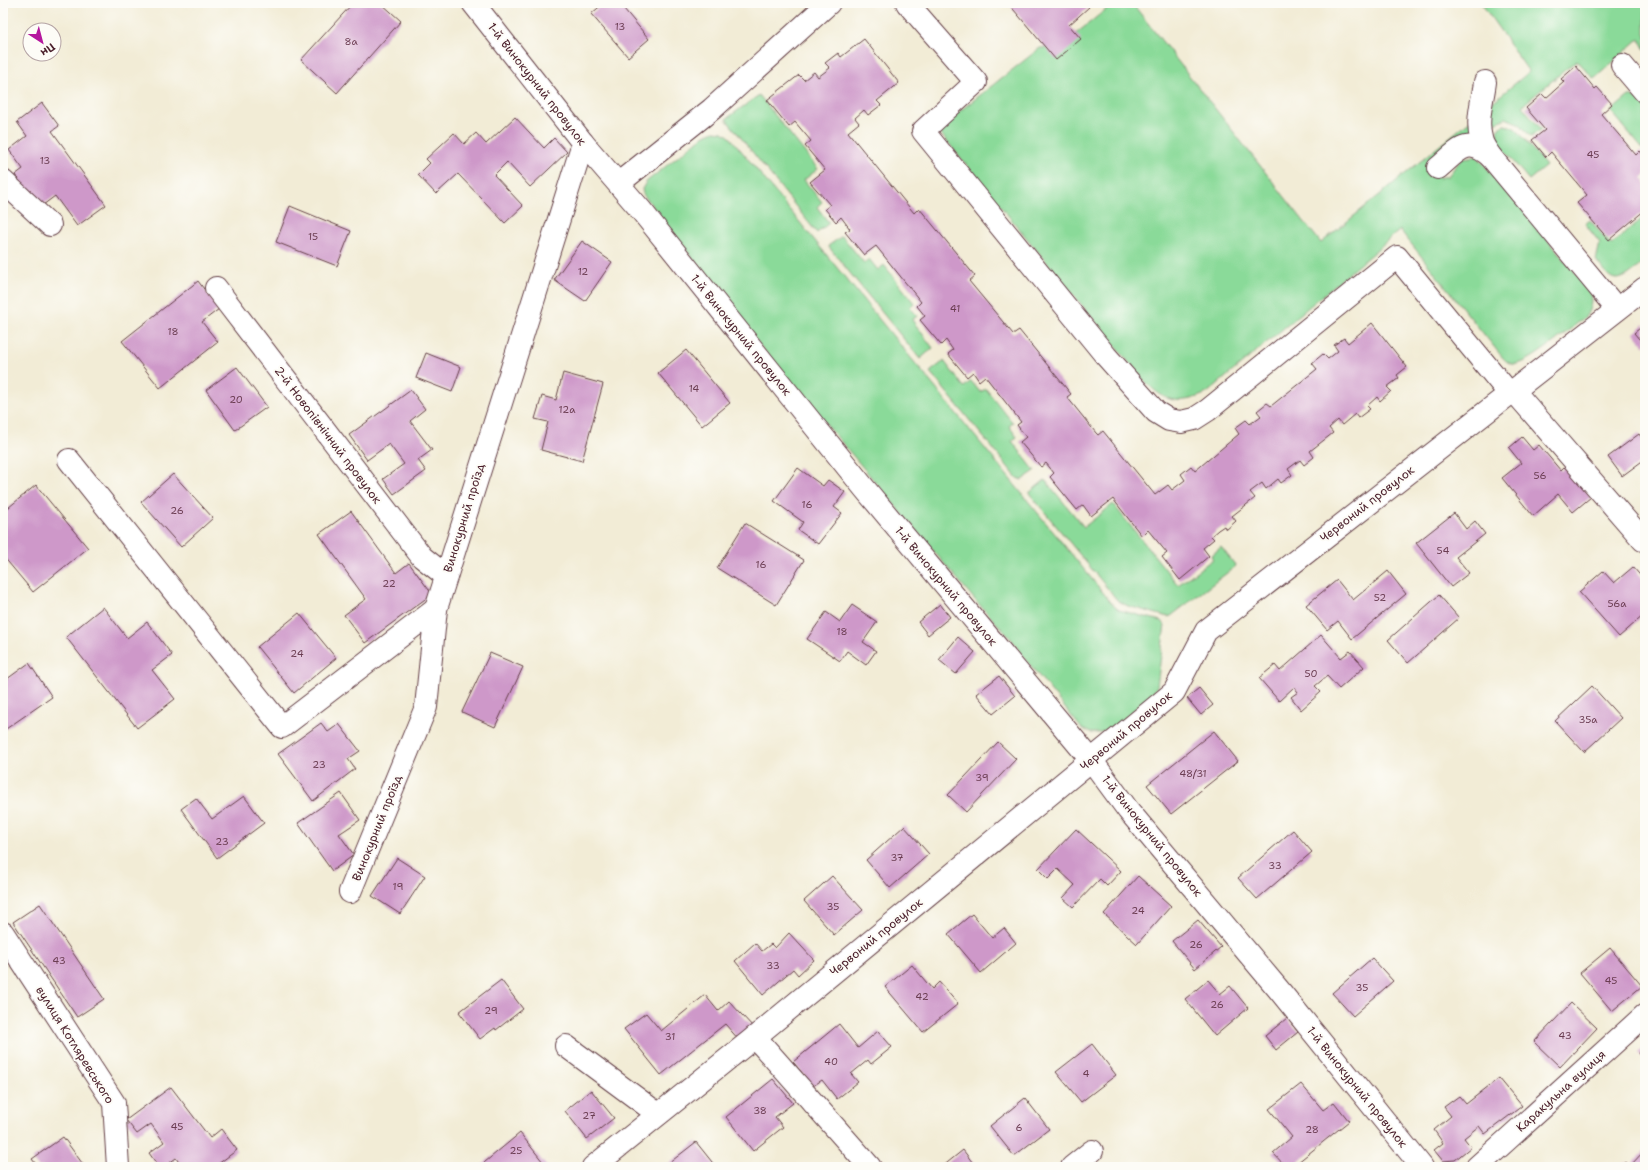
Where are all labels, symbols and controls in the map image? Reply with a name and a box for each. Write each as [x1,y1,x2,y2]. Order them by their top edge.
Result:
street label: 1-й Винокурний провулок [484,19,590,149]
house number: 13 [615,20,625,33]
north arrow [22,22,62,62]
house number: 8а [344,35,358,48]
text: Пн [37,39,58,60]
house number: 45 [1587,148,1599,161]
house number: 13 [40,154,50,167]
house number: 15 [308,230,318,243]
house number: 12 [578,265,588,278]
street label: 1-й Винокурний провулок [687,271,795,399]
house number: 41 [950,302,960,315]
house number: 18 [167,325,179,338]
street label: 2-й Новопівнічний провулок [271,363,385,508]
house number: 14 [689,382,699,395]
house number: 20 [229,393,243,406]
house number: 12а [559,403,576,416]
street label: Винокурний проїзд [440,461,488,574]
street label: Червоний провулок [1317,462,1418,546]
house number: 56 [1534,469,1546,482]
house number: 16 [802,498,812,511]
house number: 26 [170,504,184,517]
street label: 1-й Винокурний провулок [891,523,1001,650]
house number: 54 [1437,544,1449,557]
house number: 16 [756,558,766,571]
house number: 22 [382,577,396,590]
house number: 52 [1374,591,1386,604]
house number: 56а [1607,597,1627,610]
house number: 18 [836,625,848,638]
house number: 24 [290,647,304,660]
house number: 50 [1304,667,1318,680]
street label: Червоний провулок [1077,687,1176,774]
house number: 35а [1578,713,1598,726]
house number: 23 [312,758,326,771]
house number: 48/31 [1179,767,1207,780]
house number: 39 [975,771,989,784]
street label: Винокурний проїзд [348,772,406,883]
street label: 1-й Винокурний провулок [1098,772,1206,900]
house number: 23 [215,835,229,848]
house number: 37 [890,851,904,864]
house number: 33 [1268,859,1282,872]
house number: 19 [393,880,403,893]
street label: Червоний провулок [826,894,926,980]
house number: 35 [827,900,839,913]
house number: 24 [1131,904,1145,917]
house number: 26 [1189,938,1203,951]
house number: 43 [52,954,66,967]
house number: 33 [766,959,780,972]
house number: 45 [1605,974,1617,987]
house number: 35 [1356,981,1368,994]
street label: вулиця Котляревського [32,983,118,1107]
house number: 42 [915,990,929,1003]
house number: 26 [1210,998,1224,1011]
house number: 29 [484,1004,498,1017]
street label: 1-й Винокурний провулок [1303,1023,1411,1151]
house number: 43 [1558,1029,1572,1042]
house number: 31 [665,1030,675,1043]
street label: Каракульна вулиця [1513,1046,1609,1136]
house number: 40 [824,1055,838,1068]
house number: 4 [1083,1067,1090,1080]
house number: 38 [753,1104,767,1117]
house number: 27 [582,1109,596,1122]
house number: 45 [171,1120,183,1133]
house number: 6 [1016,1121,1023,1134]
house number: 28 [1305,1123,1319,1136]
house number: 25 [510,1144,522,1157]

